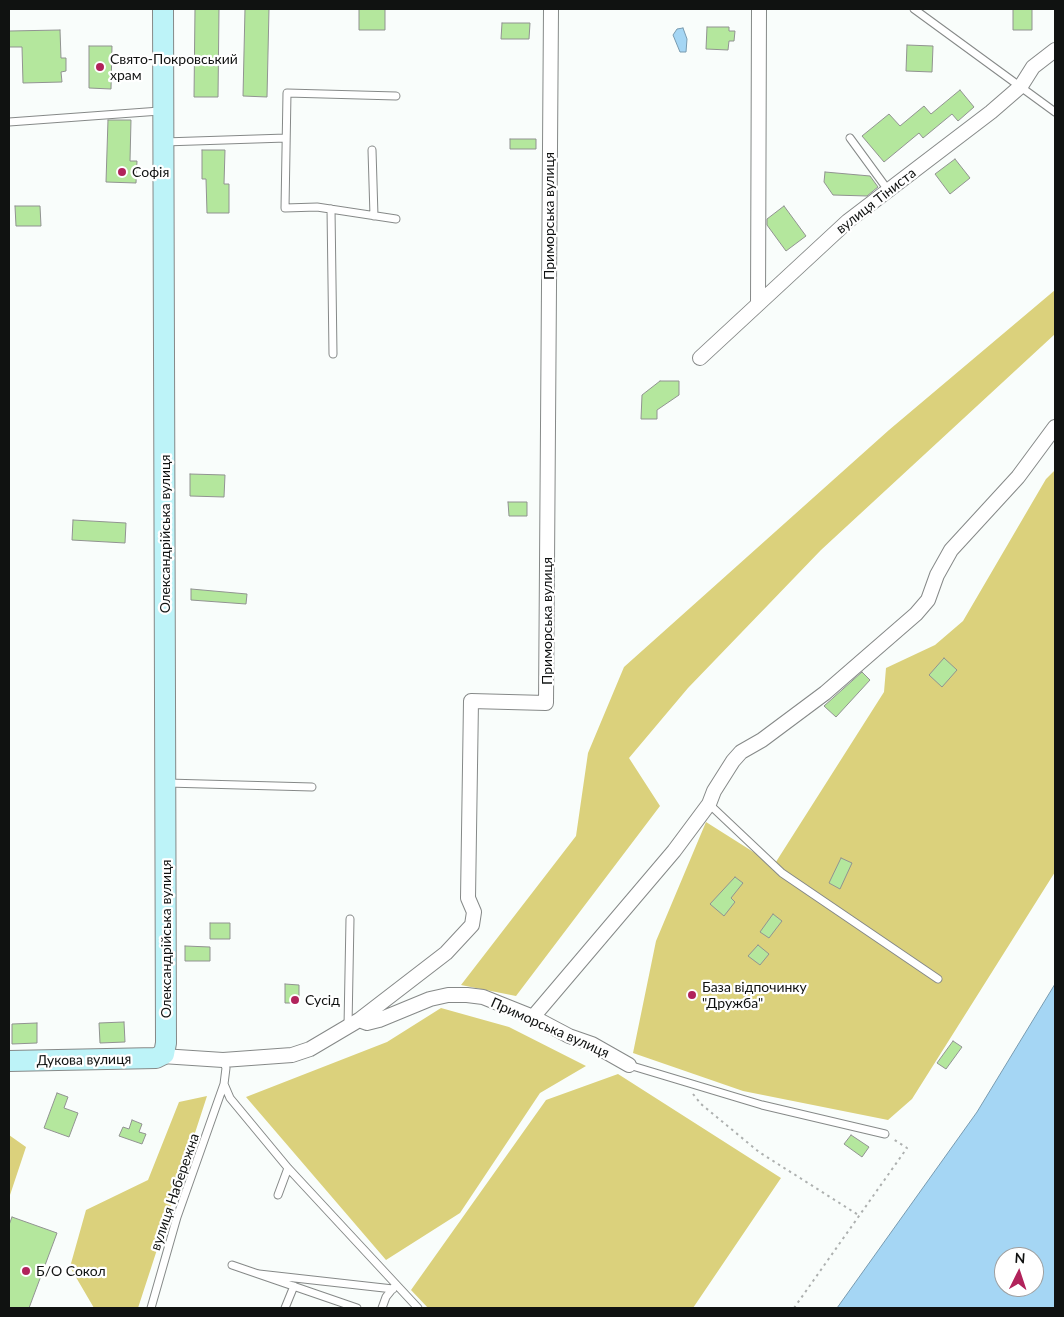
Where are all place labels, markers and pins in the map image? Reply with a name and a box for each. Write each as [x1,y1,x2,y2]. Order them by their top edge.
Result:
place label: Свято-Покровський храм [110,51,238,84]
marker: Свято-Покровський храм [94,61,106,73]
place label: Софія [132,164,169,180]
marker: Софія [116,166,128,178]
place label: База відпочинку "Дружба" [702,979,807,1012]
marker: База відпочинку "Дружба" [686,989,698,1001]
place label: Сусід [305,992,340,1008]
marker: Сусід [289,994,301,1006]
place label: Б/О Сокол [36,1263,106,1279]
marker: Б/О Сокол [20,1265,32,1277]

